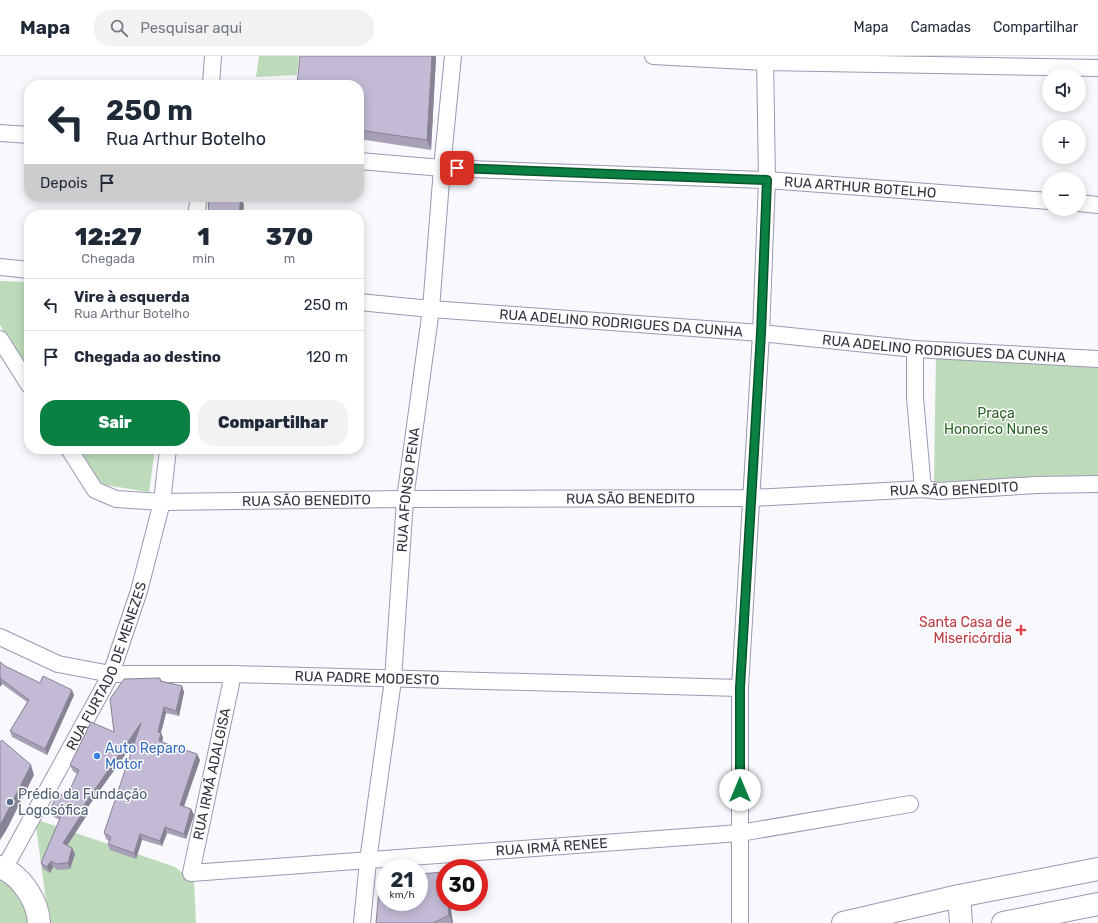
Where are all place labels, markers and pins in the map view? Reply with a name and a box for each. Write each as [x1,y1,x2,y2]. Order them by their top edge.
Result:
pin [440,151,474,185]
place label: Santa Casa de Misericórdia [919,614,1012,647]
marker: Santa Casa de Misericórdia [1015,624,1027,636]
place label: Auto Reparo Motor [105,740,186,773]
marker: Auto Reparo Motor [92,751,102,761]
place label: Prédio da Fundação Logosófica [18,786,147,819]
marker: Prédio da Fundação Logosófica [5,797,15,807]

